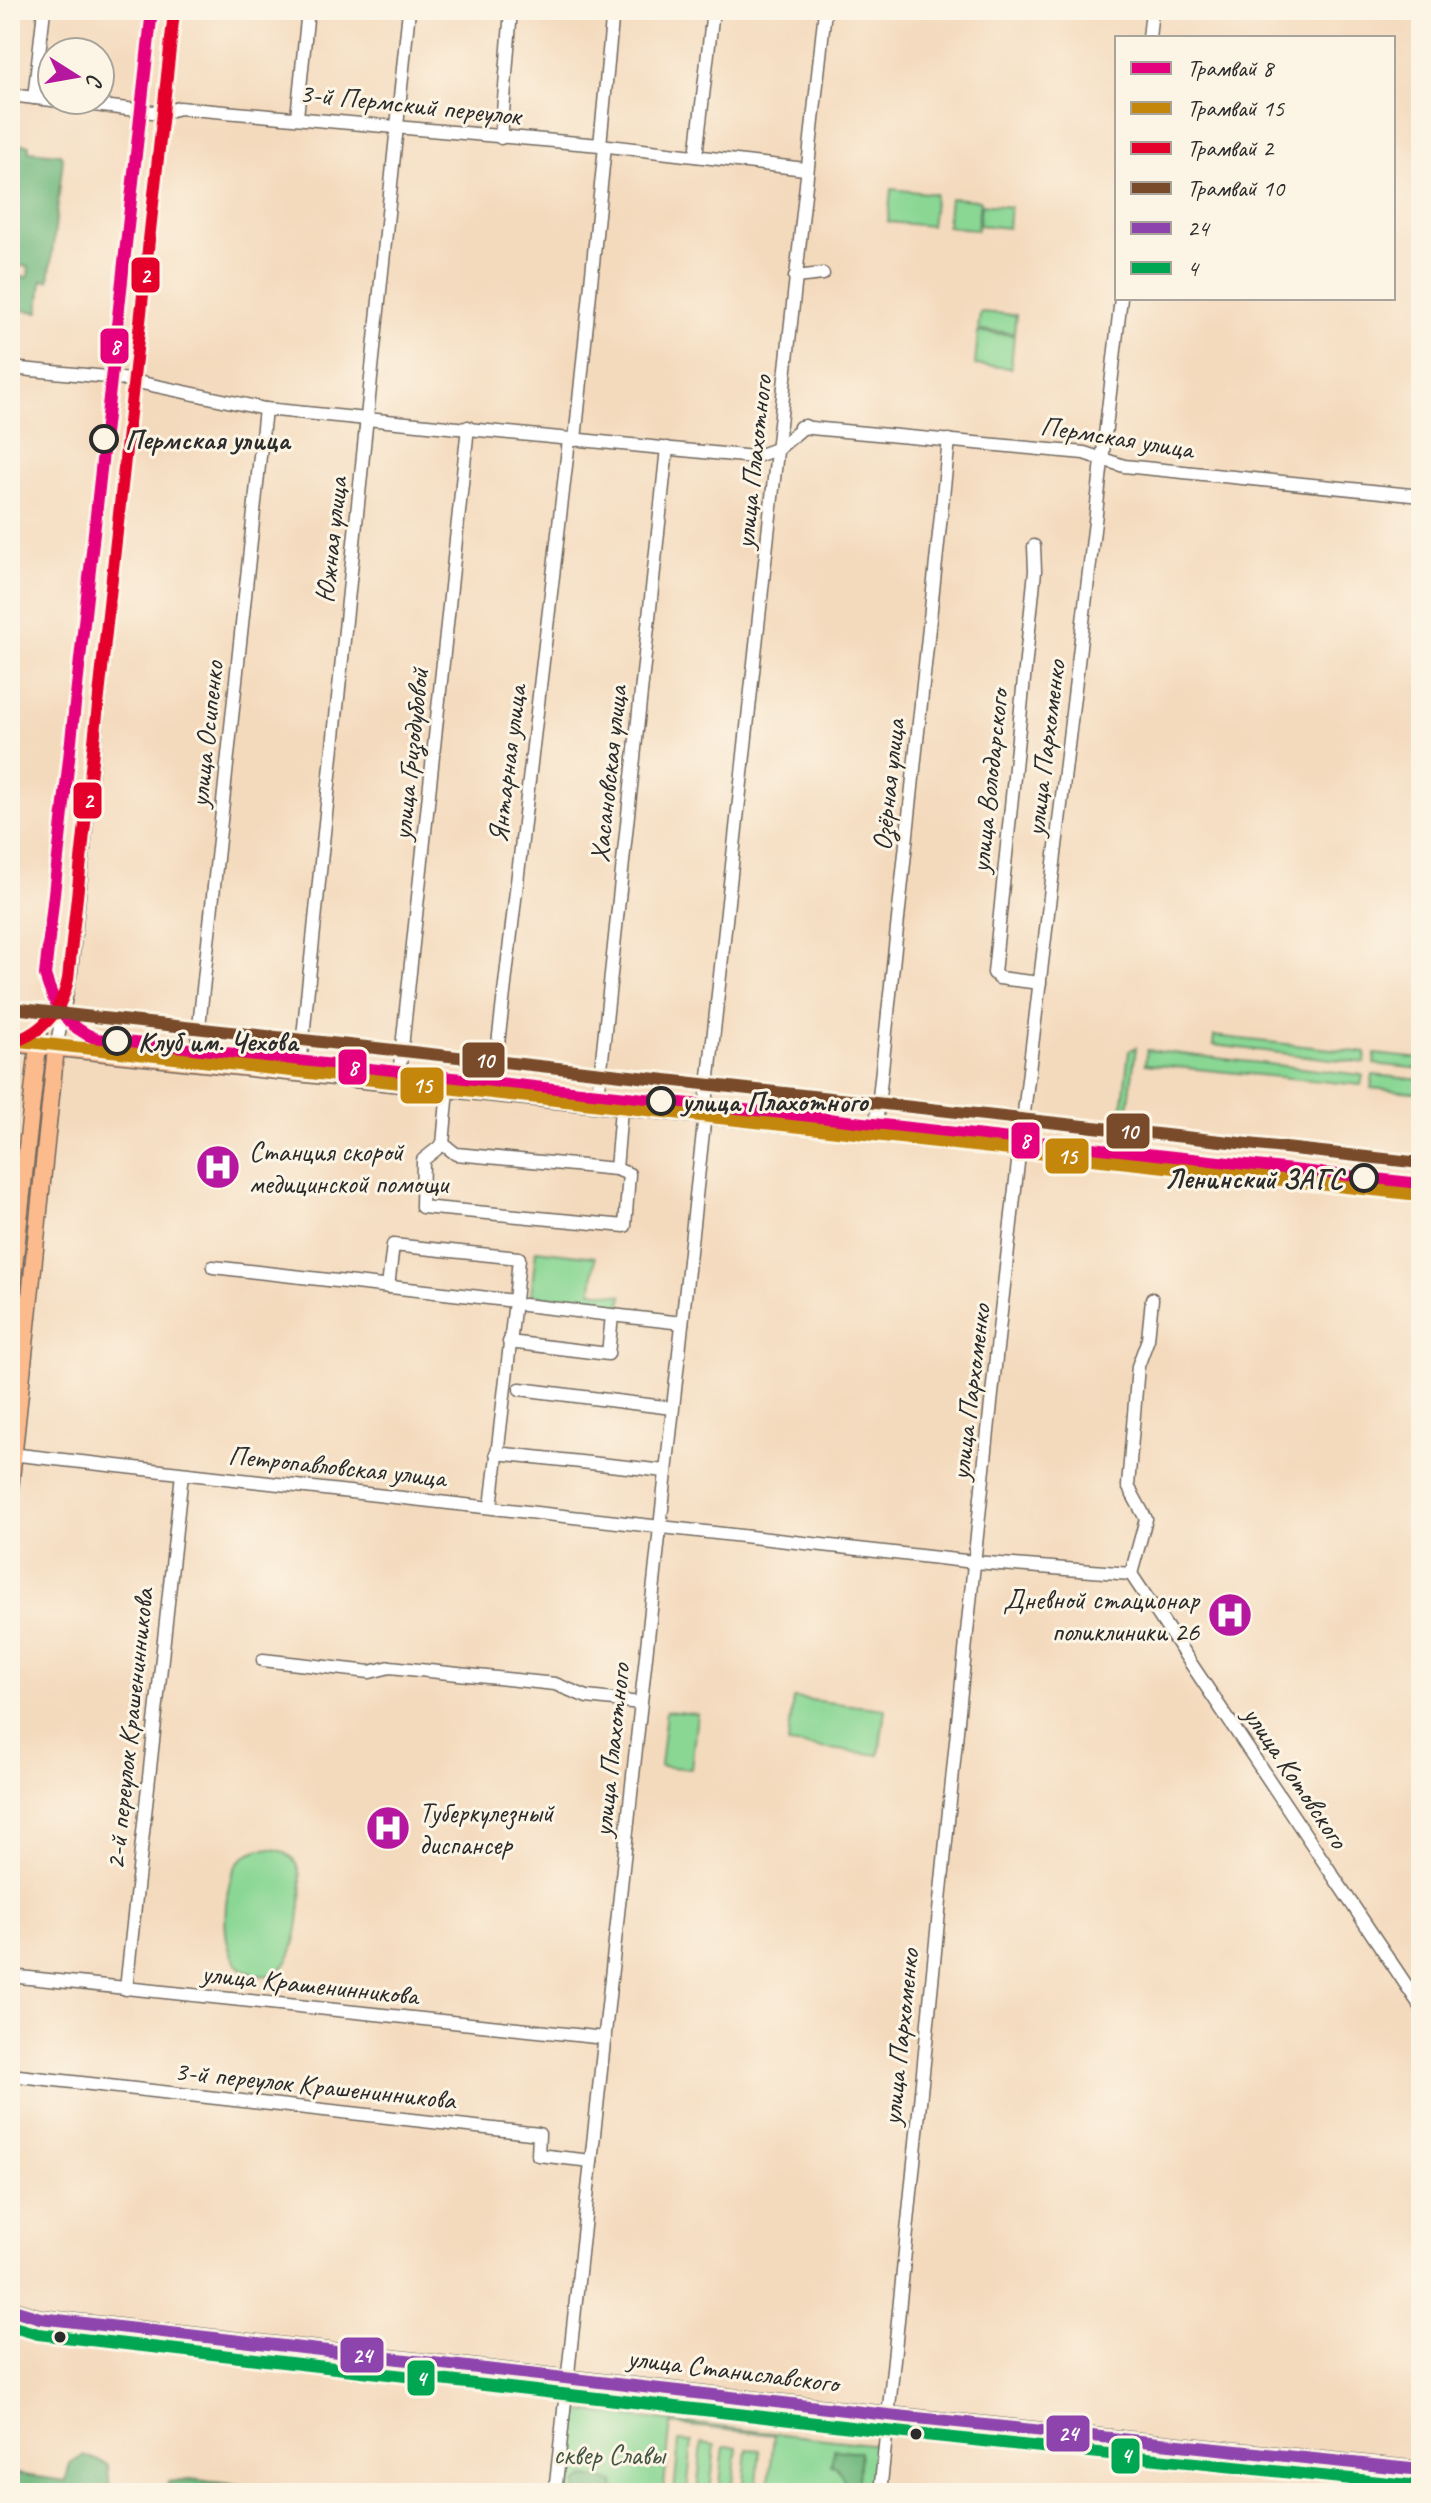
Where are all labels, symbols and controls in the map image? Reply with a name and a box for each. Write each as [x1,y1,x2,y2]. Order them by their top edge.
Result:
north arrow [36,36,116,116]
legend [1115,36,1395,300]
text: Трамвай 8 [1187,53,1275,83]
text: С [79,72,109,91]
street label: 3-й Пермский переулок [298,75,525,133]
text: Трамвай 15 [1187,93,1285,123]
text: Трамвай 2 [1187,133,1275,163]
text: Трамвай 10 [1187,173,1286,203]
text: 24 [1187,213,1211,243]
text: 4 [1187,253,1200,283]
line badge: 2 [130,256,161,294]
text: 2 [140,262,152,290]
line badge: 8 [99,327,130,365]
text: 8 [110,333,123,361]
street label: улица Плахотного [726,372,780,552]
street label: Пермская улица [1038,408,1198,467]
place label: Пермская улица [125,422,292,457]
marker: Пермская улица [90,425,118,453]
street label: Южная улица [307,474,355,604]
street label: улица Пархоменко [1017,656,1073,840]
street label: улица Осипенко [181,657,231,811]
street label: улица Гризодубовой [383,665,438,844]
street label: Янтарная улица [480,681,534,845]
street label: Хасановская улица [581,682,635,864]
street label: улица Володарского [962,685,1016,876]
street label: Озёрная улица [864,716,913,853]
line badge: 2 [72,781,103,820]
text: 2 [83,787,95,815]
place label: Клуб им. Чехова [138,1024,300,1059]
marker: Клуб им. Чехова [103,1027,131,1055]
line badge: 10 [461,1041,506,1079]
text: 10 [474,1047,496,1075]
line badge: 8 [337,1048,368,1086]
text: 8 [348,1054,361,1082]
line badge: 15 [399,1066,445,1105]
text: 15 [412,1072,434,1100]
place label: улица Плахотного [679,1084,869,1119]
marker: улица Плахотного [647,1087,675,1115]
line badge: 10 [1105,1112,1151,1150]
text: 10 [1118,1118,1140,1146]
line badge: 8 [1010,1121,1041,1160]
text: 8 [1020,1127,1033,1155]
place label: Станция скорой медицинской помощи [249,1134,451,1201]
line badge: 15 [1044,1137,1090,1175]
hospital icon: Станция скорой медицинской помощи [194,1143,242,1191]
text: 15 [1057,1143,1079,1171]
place label: Ленинский ЗАГС [1165,1161,1346,1196]
marker: Ленинский ЗАГС [1350,1164,1378,1192]
street label: улица Пархоменко [942,1300,998,1484]
street label: Петропавловская улица [227,1437,450,1495]
place label: Дневной стационар поликлиники 26 [1003,1582,1200,1649]
street label: 2-й переулок Крашенинникова [97,1585,161,1871]
hospital icon: Дневной стационар поликлиники 26 [1206,1591,1254,1639]
street label: улица Плахотного [584,1660,638,1840]
street label: улица Котовского [1234,1698,1358,1857]
place label: Туберкулезный диспансер [419,1795,555,1862]
hospital icon: Туберкулезный диспансер [364,1804,412,1852]
street label: улица Пархоменко [873,1945,927,2129]
street label: улица Крашенинникова [198,1955,423,2013]
street label: 3-й переулок Крашенинникова [173,2053,459,2117]
unlabelled marker [52,2329,68,2345]
line badge: 24 [339,2336,385,2374]
street label: улица Станиславского [623,2339,844,2401]
text: 24 [352,2342,375,2370]
line badge: 4 [406,2359,436,2397]
text: 4 [416,2365,429,2393]
line badge: 24 [1045,2414,1091,2453]
text: 24 [1058,2420,1081,2448]
unlabelled marker [908,2426,924,2442]
park label: сквер Славы [553,2437,667,2472]
line badge: 4 [1110,2437,1141,2475]
text: 4 [1121,2442,1134,2470]

